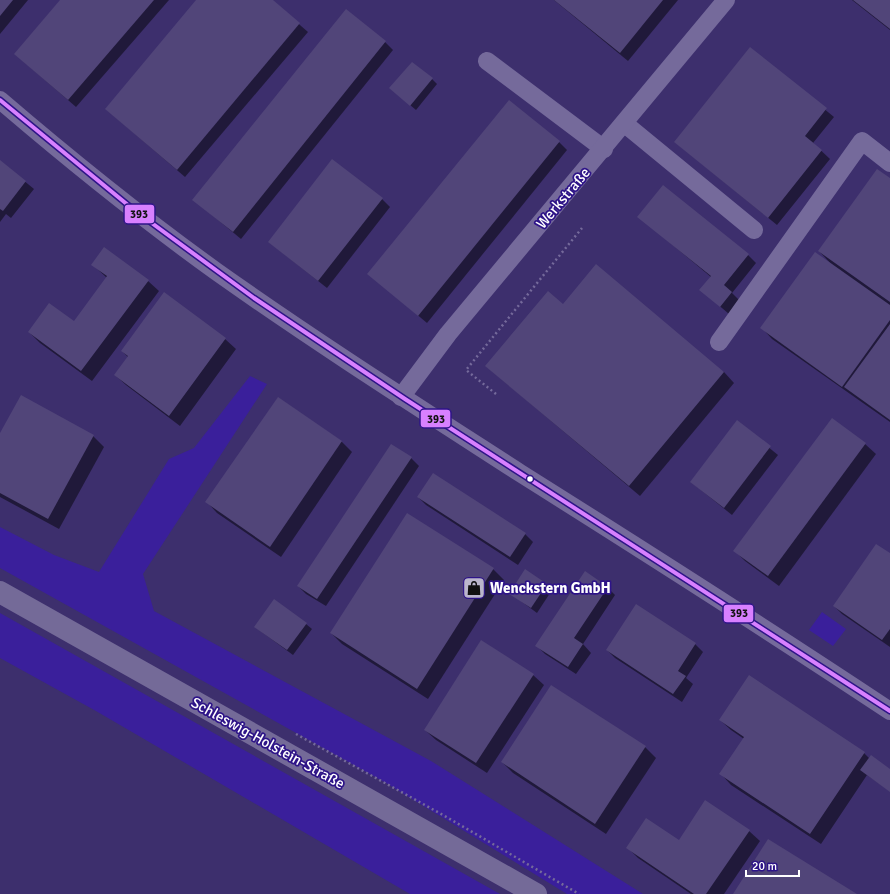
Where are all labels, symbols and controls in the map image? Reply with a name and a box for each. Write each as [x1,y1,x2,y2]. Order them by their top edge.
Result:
street label: Werkstraße [532,164,594,232]
line badge: 393 [124,204,155,224]
text: 393 [130,208,148,221]
line badge: 393 [420,409,451,428]
text: 393 [427,413,445,426]
unlabelled marker [525,474,535,484]
shop icon: Wenckstern GmbH [461,575,487,601]
place label: Wenckstern GmbH [490,579,611,597]
line badge: 393 [723,604,754,623]
text: 393 [730,607,748,620]
street label: Schleswig-Holstein-Straße [188,693,348,793]
scale bar [746,852,799,878]
text: 20 m [752,859,777,874]

